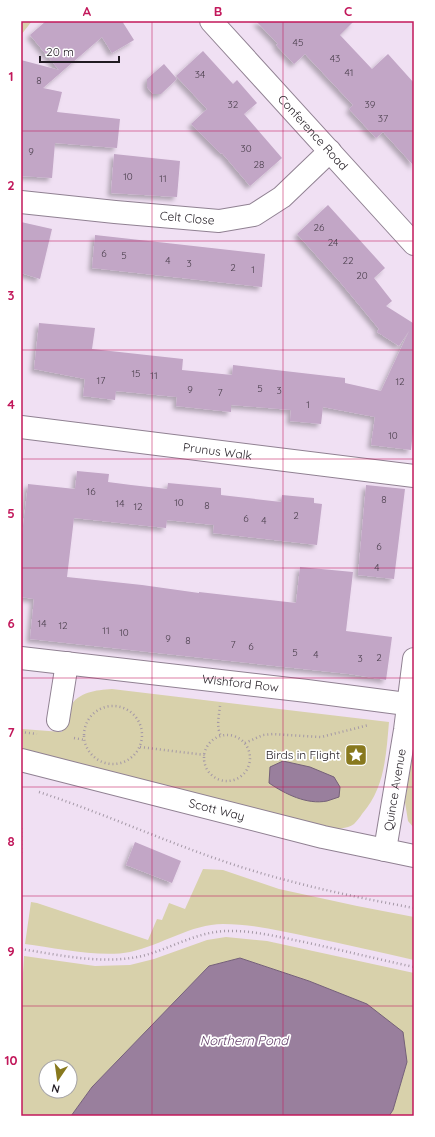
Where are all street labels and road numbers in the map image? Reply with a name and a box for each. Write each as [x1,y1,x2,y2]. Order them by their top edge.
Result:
street label: Conference Road [275,91,351,173]
street label: Celt Close [159,208,215,228]
street label: Prunus Walk [182,439,253,463]
street label: Wishford Row [202,671,280,695]
street label: Quince Avenue [380,747,409,832]
street label: Scott Way [187,795,246,824]

